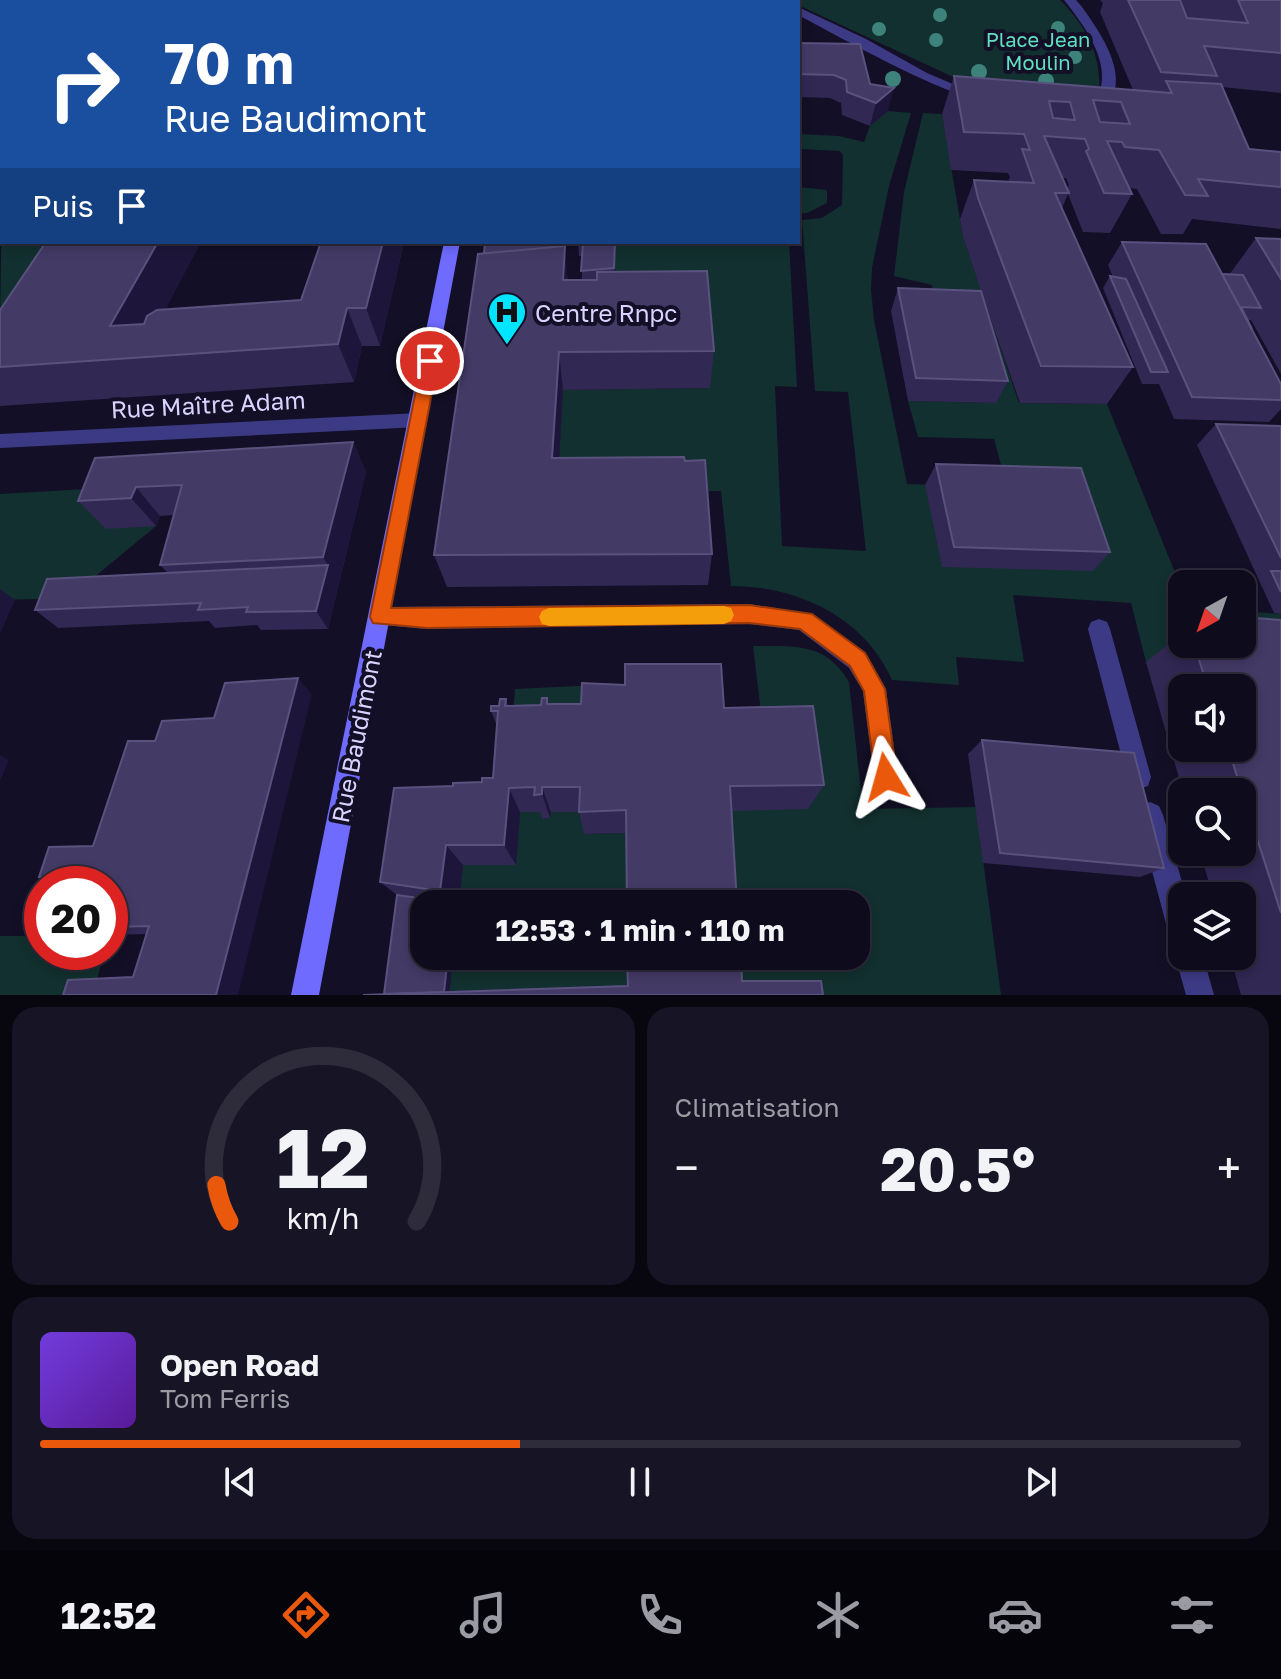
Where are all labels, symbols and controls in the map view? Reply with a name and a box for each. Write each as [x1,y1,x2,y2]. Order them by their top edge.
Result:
park label: Place Jean Moulin [986,27,1090,74]
text: 70 m [164,29,294,96]
icon: right [32,32,136,136]
text: Rue Baudimont [164,97,427,140]
icon: arrive [110,184,154,228]
text: Puis [32,188,94,224]
hospital icon: Centre Rnpc [486,291,528,346]
place label: Centre Rnpc [535,298,677,327]
pin [396,327,464,395]
icon: arrive [408,339,452,383]
street label: Rue Maître Adam [110,384,306,424]
north arrow [1168,570,1256,658]
map controls [1168,570,1256,970]
street label: Rue Baudimont [325,647,387,825]
button: sound [1168,674,1256,762]
position arrow [844,735,928,819]
button: search [1168,778,1256,866]
speed limit sign: 20 [24,866,128,970]
button: layers [1168,882,1256,970]
text: 12:53 · 1 min · 110 m [496,912,784,948]
text: Climatisation [675,1092,839,1123]
text: 12 [276,1106,370,1206]
text: 20.5° [880,1132,1035,1204]
text: − [675,1141,699,1194]
text: + [1217,1141,1241,1194]
text: km/h [287,1201,360,1235]
text: Open Road [160,1347,319,1383]
text: Tom Ferris [160,1383,290,1414]
icon: previous [218,1460,262,1504]
icon: pause [618,1460,662,1504]
icon: next [1019,1460,1063,1504]
icon: directions [278,1587,334,1643]
icon: music [455,1587,511,1643]
icon: phone [632,1587,688,1643]
icon: climate [810,1587,866,1643]
icon: car [987,1587,1043,1643]
icon: filters [1164,1587,1220,1643]
text: 12:52 [61,1594,157,1637]

